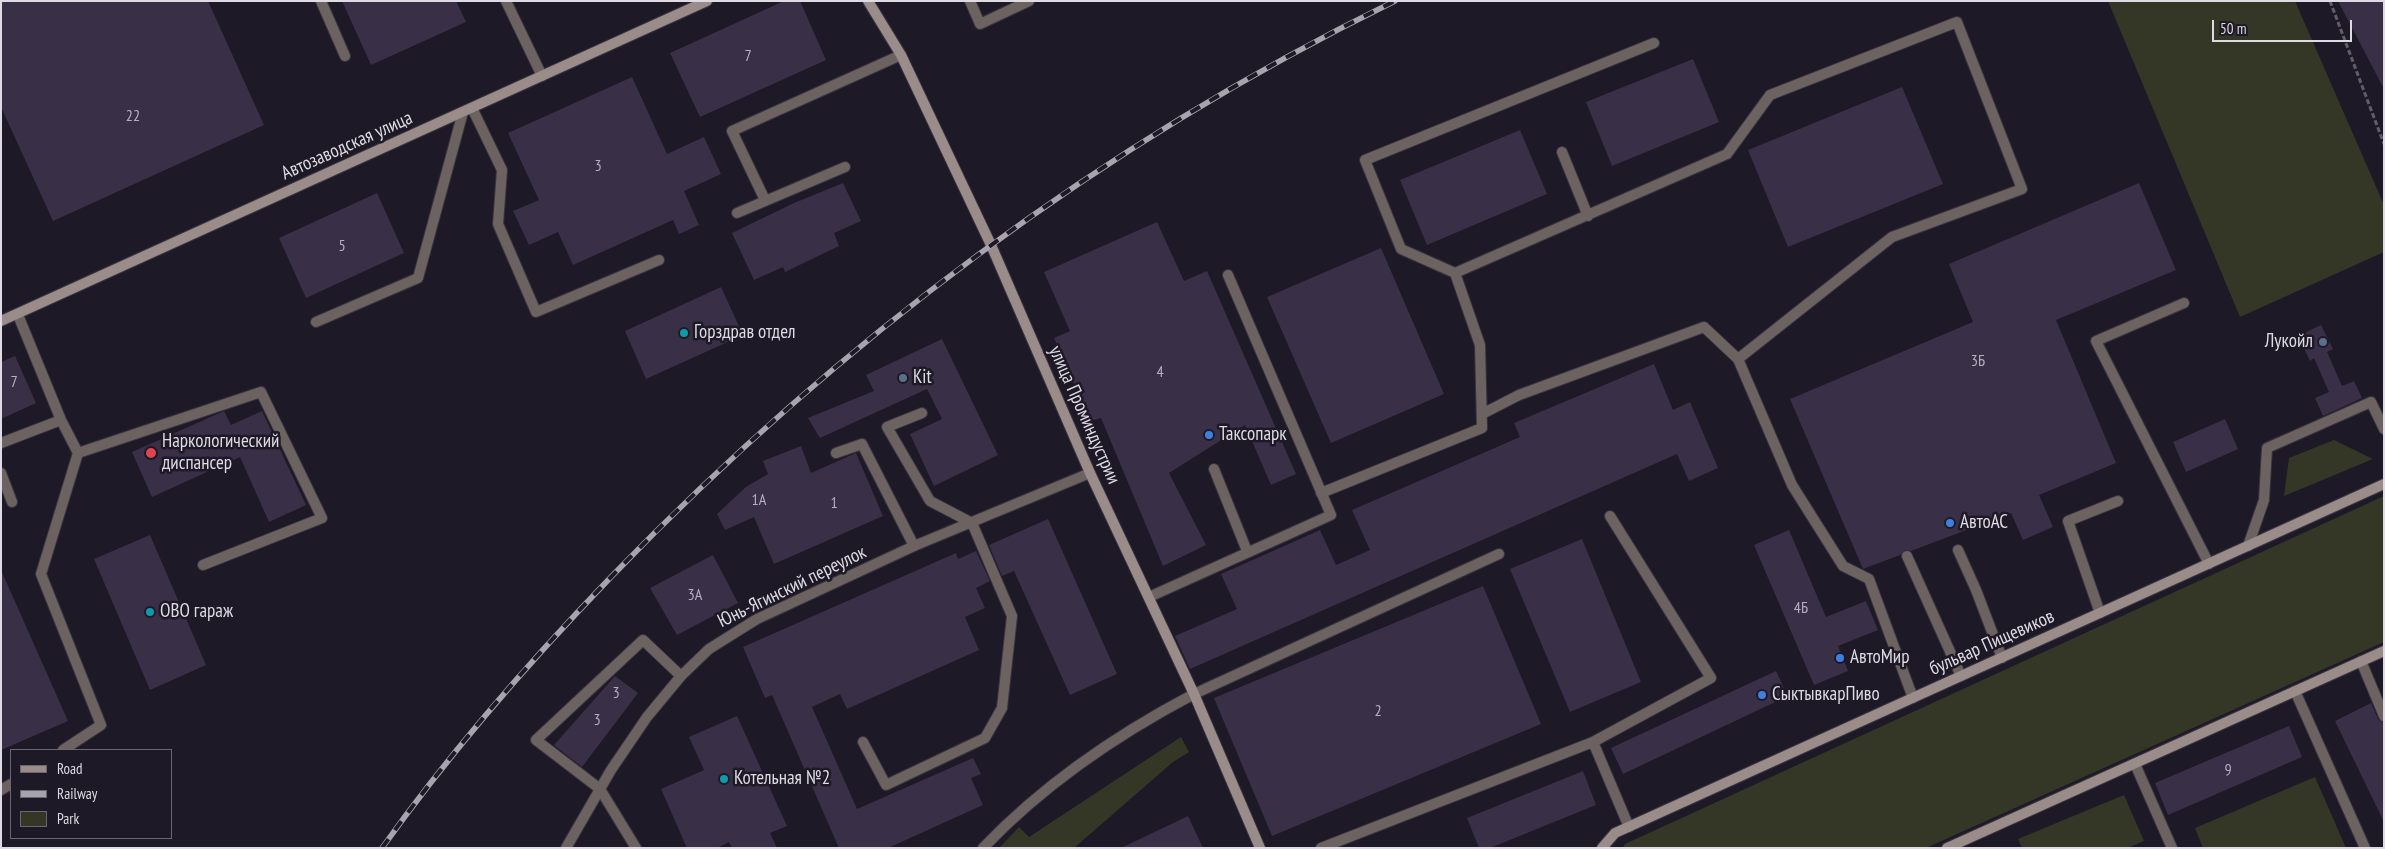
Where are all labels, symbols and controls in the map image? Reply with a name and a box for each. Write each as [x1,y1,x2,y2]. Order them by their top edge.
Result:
scale bar [2215,10,2355,42]
text: 50 m [2220,19,2246,38]
house number: 7 [744,46,752,66]
house number: 22 [126,106,140,126]
street label: Автозаводская улица [278,107,416,185]
house number: 3 [594,156,602,176]
house number: 5 [338,236,346,256]
place label: Горздрав отдел [694,322,795,344]
marker: Горздрав отдел [678,327,690,339]
place label: Лукойл [2265,331,2313,353]
marker: Лукойл [2317,336,2329,348]
street label: улица Проминдустрии [1043,342,1125,488]
house number: 3Б [1971,351,1985,371]
house number: 4 [1156,362,1164,382]
place label: Kit [913,367,932,389]
house number: 7 [10,372,18,392]
marker: Kit [897,372,909,384]
place label: Таксопарк [1219,424,1287,446]
marker: Таксопарк [1203,429,1215,441]
place label: Наркологический диспансер [162,431,279,475]
marker: Наркологический диспансер [144,446,158,460]
house number: 1А [752,490,766,510]
house number: 1 [830,493,838,513]
place label: АвтоАС [1960,512,2008,534]
marker: АвтоАС [1944,517,1956,529]
street label: Юнь-Ягинский переулок [714,541,870,633]
house number: 3А [688,585,702,605]
house number: 4Б [1794,598,1808,618]
place label: ОВО гараж [160,601,233,623]
street label: бульвар Пищевиков [1926,605,2058,681]
marker: ОВО гараж [144,606,156,618]
place label: АвтоМир [1850,647,1909,669]
marker: АвтоМир [1834,652,1846,664]
house number: 3 [612,683,620,703]
place label: СыктывкарПиво [1772,684,1880,706]
marker: СыктывкарПиво [1756,689,1768,701]
house number: 2 [1374,701,1382,721]
house number: 3 [593,710,601,730]
legend [10,749,172,839]
text: Road [57,759,83,778]
house number: 9 [2224,760,2232,780]
place label: Котельная №2 [734,768,830,790]
marker: Котельная №2 [718,773,730,785]
text: Railway [57,784,97,803]
text: Park [57,809,79,828]

